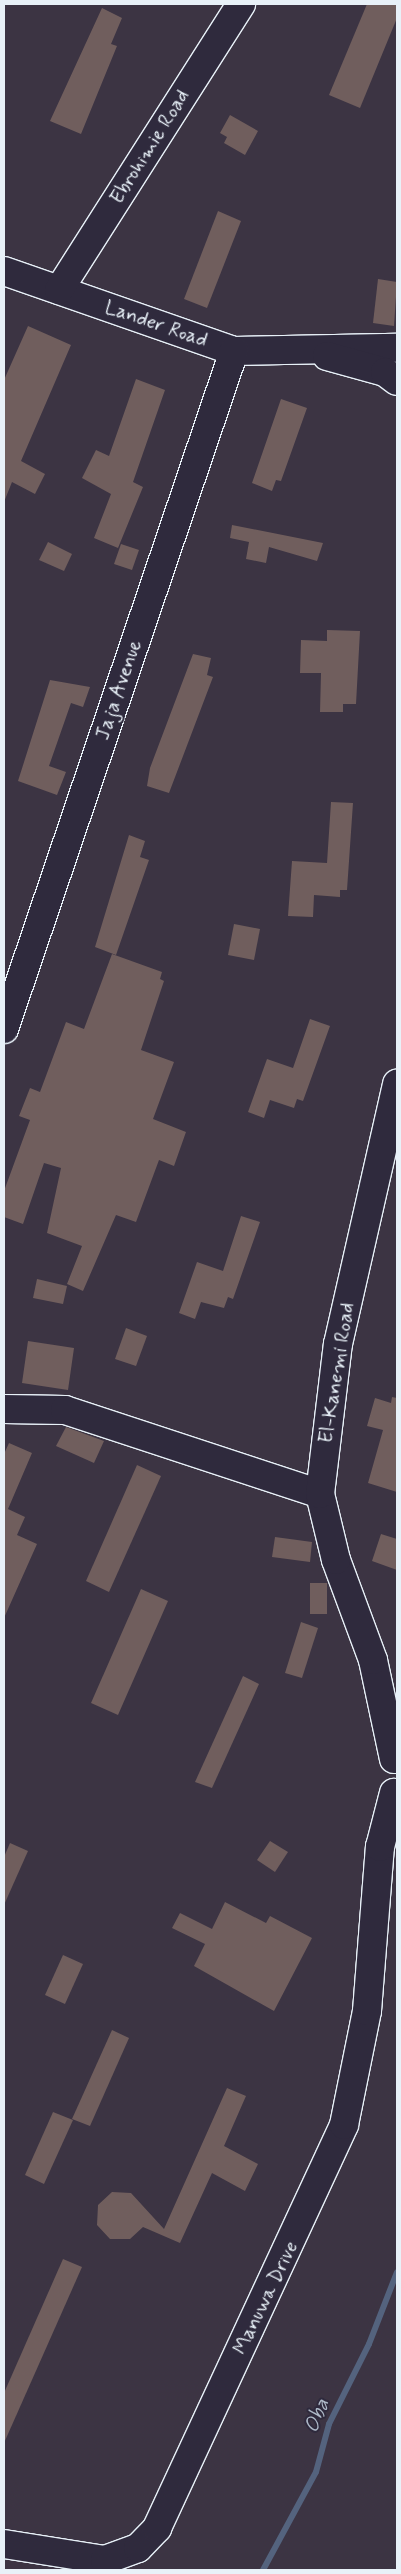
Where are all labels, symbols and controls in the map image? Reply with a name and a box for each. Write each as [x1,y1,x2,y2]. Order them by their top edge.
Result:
street label: Ebrohimie Road [105,85,195,209]
street label: Lander Road [101,295,211,353]
street label: Jaja Avenue [90,635,148,745]
street label: El-Kanemi Road [314,1301,360,1445]
street label: Manuwa Drive [228,2237,304,2359]
water label: Oba [299,2395,335,2437]

